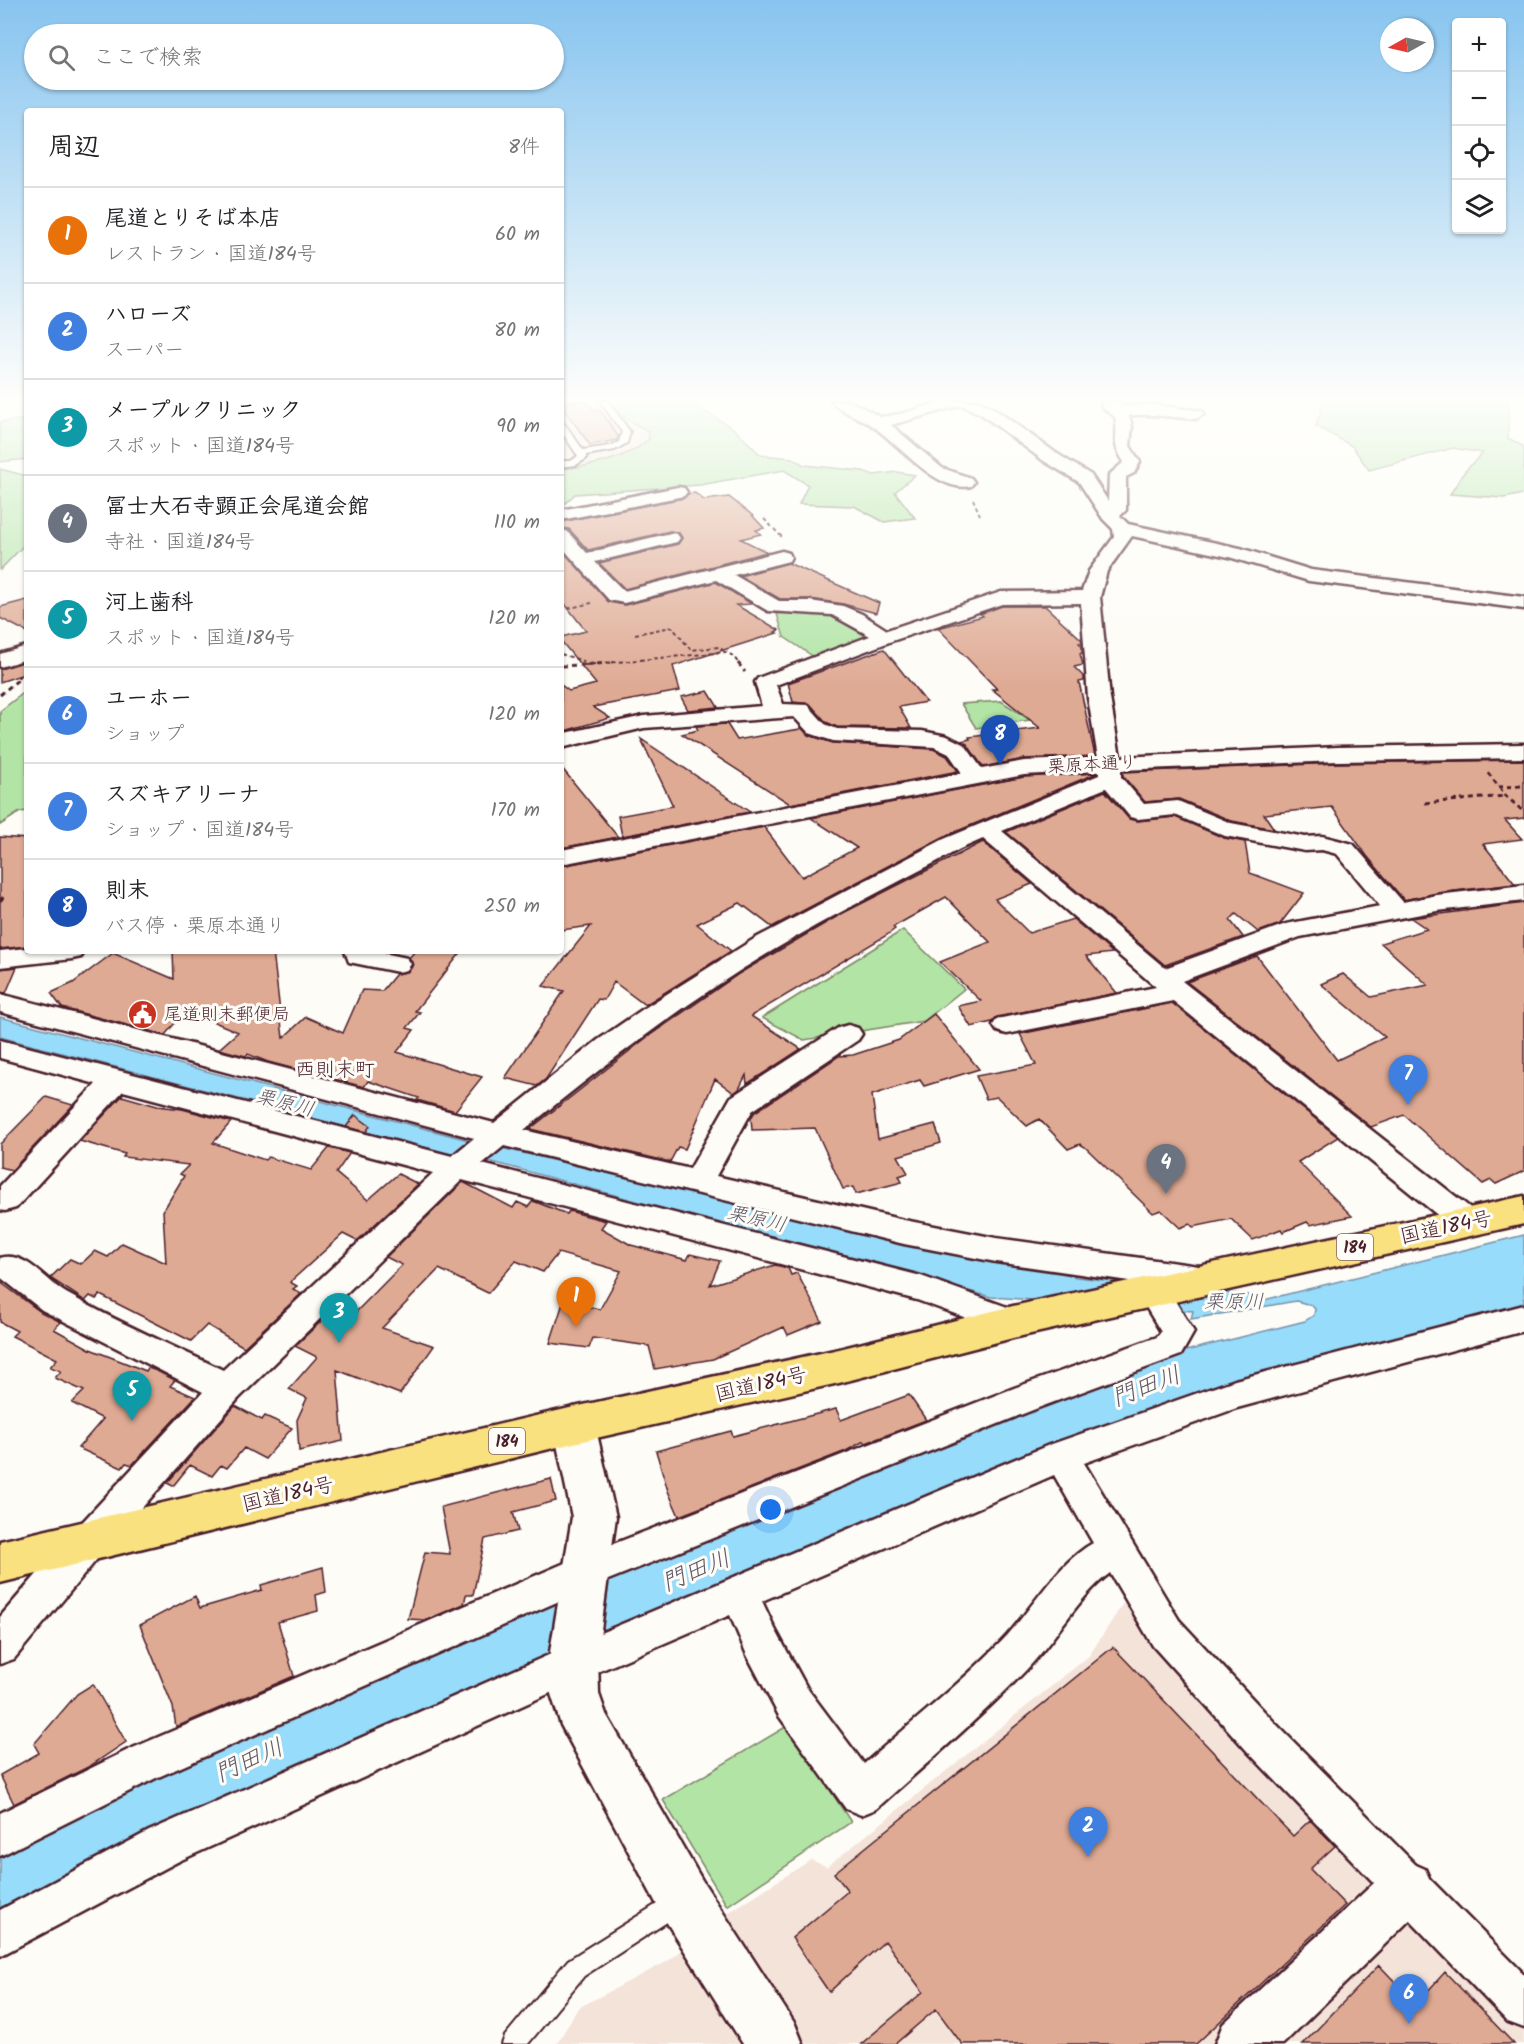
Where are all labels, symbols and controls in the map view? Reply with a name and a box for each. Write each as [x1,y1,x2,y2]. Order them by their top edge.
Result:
north arrow [1380,18,1434,72]
map controls [1452,18,1506,234]
button: + [1452,18,1506,72]
search box [24,24,564,90]
icon: search [45,41,78,74]
text: ここで検索 [93,41,203,76]
button: − [1452,72,1506,126]
button: locate [1452,126,1506,180]
text: 周辺 [48,127,100,169]
text: 8件 [508,132,540,164]
button: layers [1452,180,1506,234]
text: 尾道とりそば本店 [105,202,281,237]
text: 1 [64,219,71,251]
text: 60 m [495,219,540,251]
text: レストラン · 国道184号 [105,239,317,271]
text: ハローズ [105,298,191,333]
text: 2 [62,315,73,347]
text: 80 m [494,315,540,347]
text: スーパー [105,335,184,367]
text: メープルクリニック [105,394,301,429]
text: 3 [62,411,73,443]
text: 90 m [496,411,540,443]
text: スポット · 国道184号 [105,431,295,463]
text: 冨士大石寺顕正会尾道会館 [105,490,369,525]
text: 4 [62,507,73,539]
text: 110 m [494,507,540,539]
text: 寺社 · 国道184号 [105,527,255,559]
text: 河上歯科 [105,586,193,621]
text: 5 [62,603,73,635]
text: 120 m [488,603,540,635]
text: スポット · 国道184号 [105,623,295,655]
text: ユーホー [105,682,192,717]
text: 6 [62,699,73,731]
text: 120 m [488,699,540,731]
pin: 8 [980,716,1020,765]
text: ショップ [105,719,184,751]
street label: 栗原本通り [1046,749,1138,782]
text: スズキアリーナ [105,778,260,813]
text: 7 [63,795,72,827]
text: 170 m [491,795,540,827]
text: ショップ · 国道184号 [105,815,294,847]
text: 則末 [105,874,149,909]
text: 8 [62,891,73,923]
text: 250 m [484,891,540,923]
text: バス停 · 栗原本通り [105,911,286,943]
public building icon: 尾道則末郵便局 [127,998,159,1030]
place label: 尾道則末郵便局 [164,1001,290,1030]
district label: 西則末町 [295,1055,375,1087]
pin: 7 [1388,1056,1428,1105]
water label: 栗原川 [252,1081,317,1127]
pin: 4 [1146,1144,1186,1194]
water label: 栗原川 [724,1198,789,1242]
street label: 国道184号 [1397,1203,1496,1254]
road number: 184 [1337,1234,1373,1260]
pin: 1 [556,1278,596,1327]
water label: 栗原川 [1204,1287,1264,1319]
pin: 3 [320,1294,358,1343]
water label: 門田川 [1106,1356,1187,1419]
street label: 国道184号 [712,1359,811,1412]
pin: 5 [112,1372,152,1421]
road number: 184 [489,1428,525,1454]
street label: 国道184号 [239,1469,338,1522]
your location [756,1495,785,1524]
water label: 門田川 [656,1540,737,1603]
water label: 門田川 [209,1729,290,1794]
pin: 2 [1068,1808,1108,1857]
pin: 6 [1390,1974,1428,2024]

